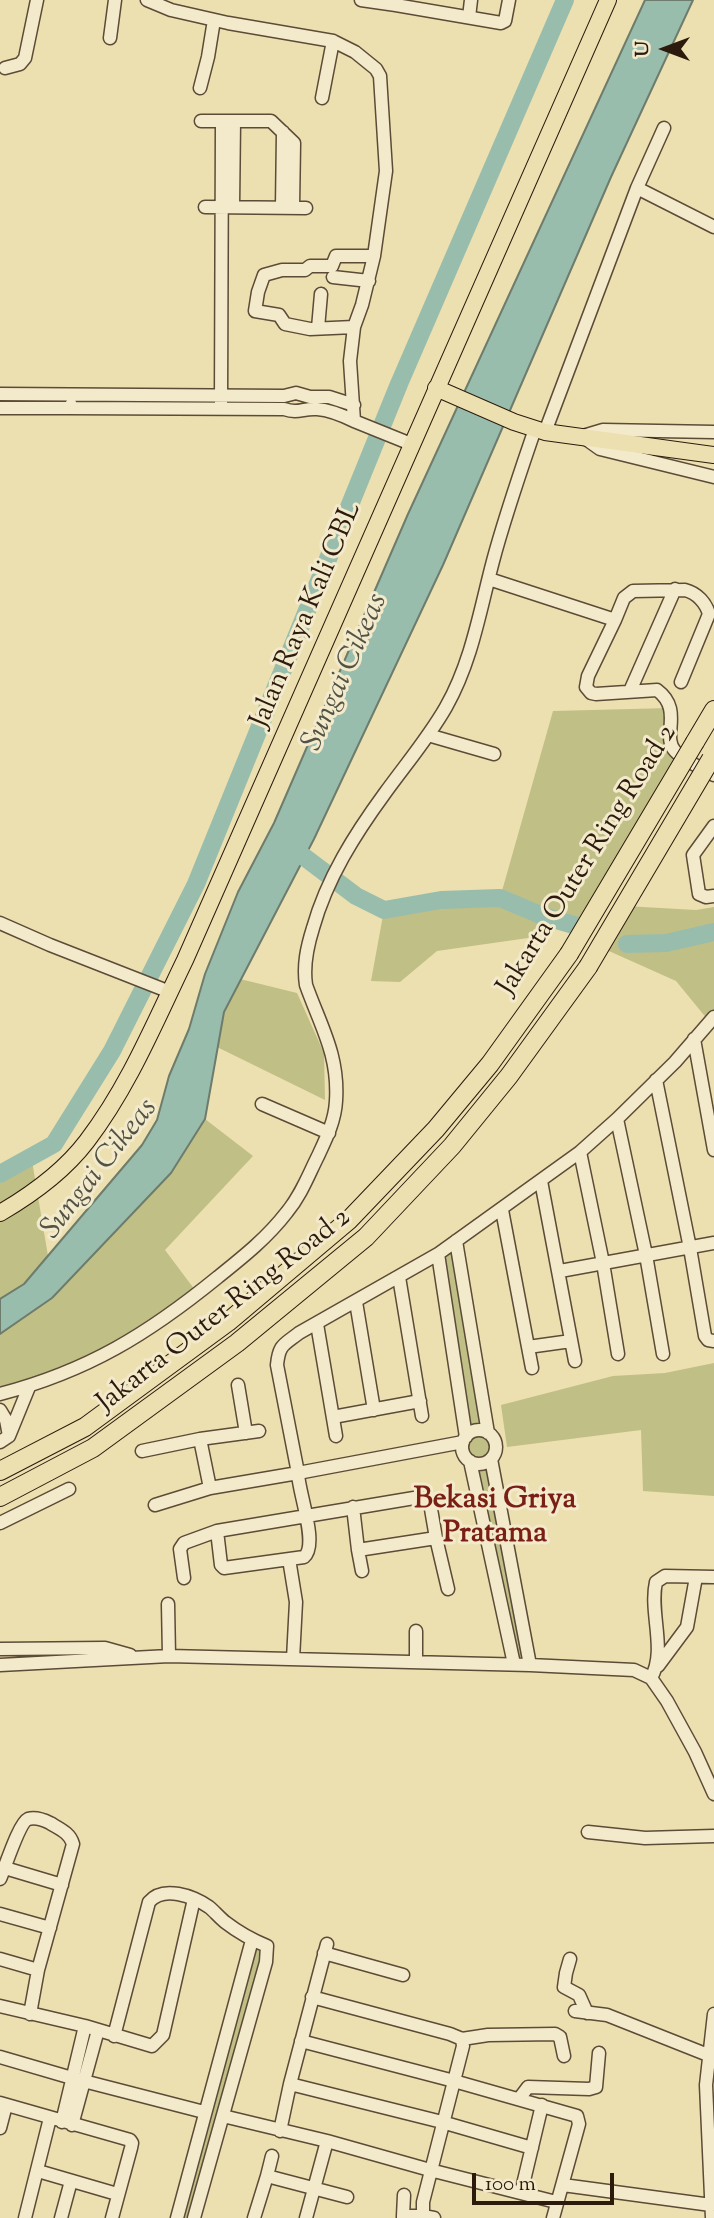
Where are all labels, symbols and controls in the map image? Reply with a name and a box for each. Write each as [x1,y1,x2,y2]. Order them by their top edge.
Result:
north arrow [630,14,700,84]
text: U [630,41,657,57]
street label: Jalan Raya Kali CBL [245,498,371,734]
water label: Sungai Cikeas [296,589,398,757]
street label: Jakarta Outer Ring Road 2 [492,719,686,1003]
water label: Sungai Cikeas [35,1093,167,1247]
street label: Jakarta Outer Ring Road 2 [91,1202,359,1422]
district label: Bekasi Griya Pratama [414,1484,576,1554]
scale bar [476,2158,618,2202]
text: 100 m [485,2170,536,2200]

